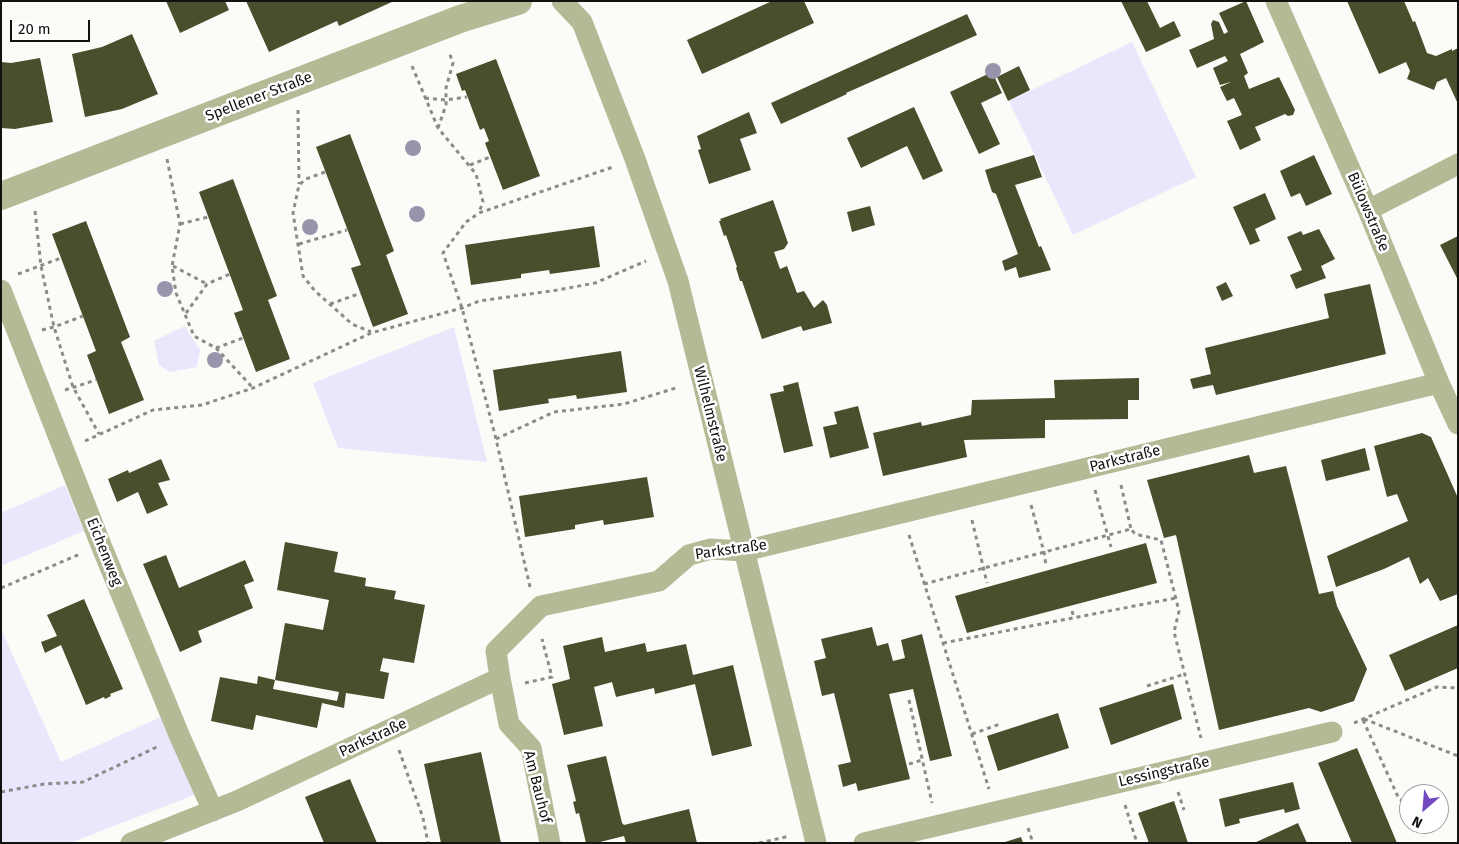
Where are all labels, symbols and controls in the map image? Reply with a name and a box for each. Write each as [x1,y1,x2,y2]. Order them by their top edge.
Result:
scale bar [12,10,92,42]
text: 20 m [18,20,51,38]
street label: Spellener Straße [203,68,315,126]
street label: Bülowstraße [1343,170,1393,254]
street label: Wilhelmstraße [689,364,731,464]
street label: Parkstraße [1088,442,1162,476]
street label: Eichenweg [82,515,126,589]
street label: Parkstraße [694,536,768,564]
street label: Parkstraße [336,715,410,761]
street label: Am Bauhof [519,749,555,825]
street label: Lessingstraße [1117,753,1211,791]
north arrow [1399,784,1449,834]
text: N [1409,812,1425,832]

